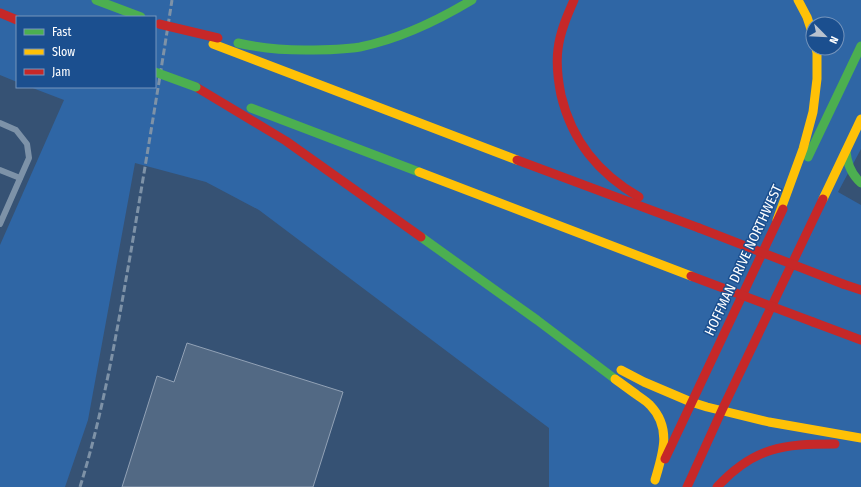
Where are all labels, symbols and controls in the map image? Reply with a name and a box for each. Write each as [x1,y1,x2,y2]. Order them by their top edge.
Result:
legend [16,16,156,88]
north arrow [805,16,845,56]
text: Fast [52,25,71,39]
text: N [826,34,841,46]
text: Slow [52,45,75,59]
text: Jam [52,65,70,79]
street label: HOFFMAN DRIVE NORTHWEST [701,182,786,338]

